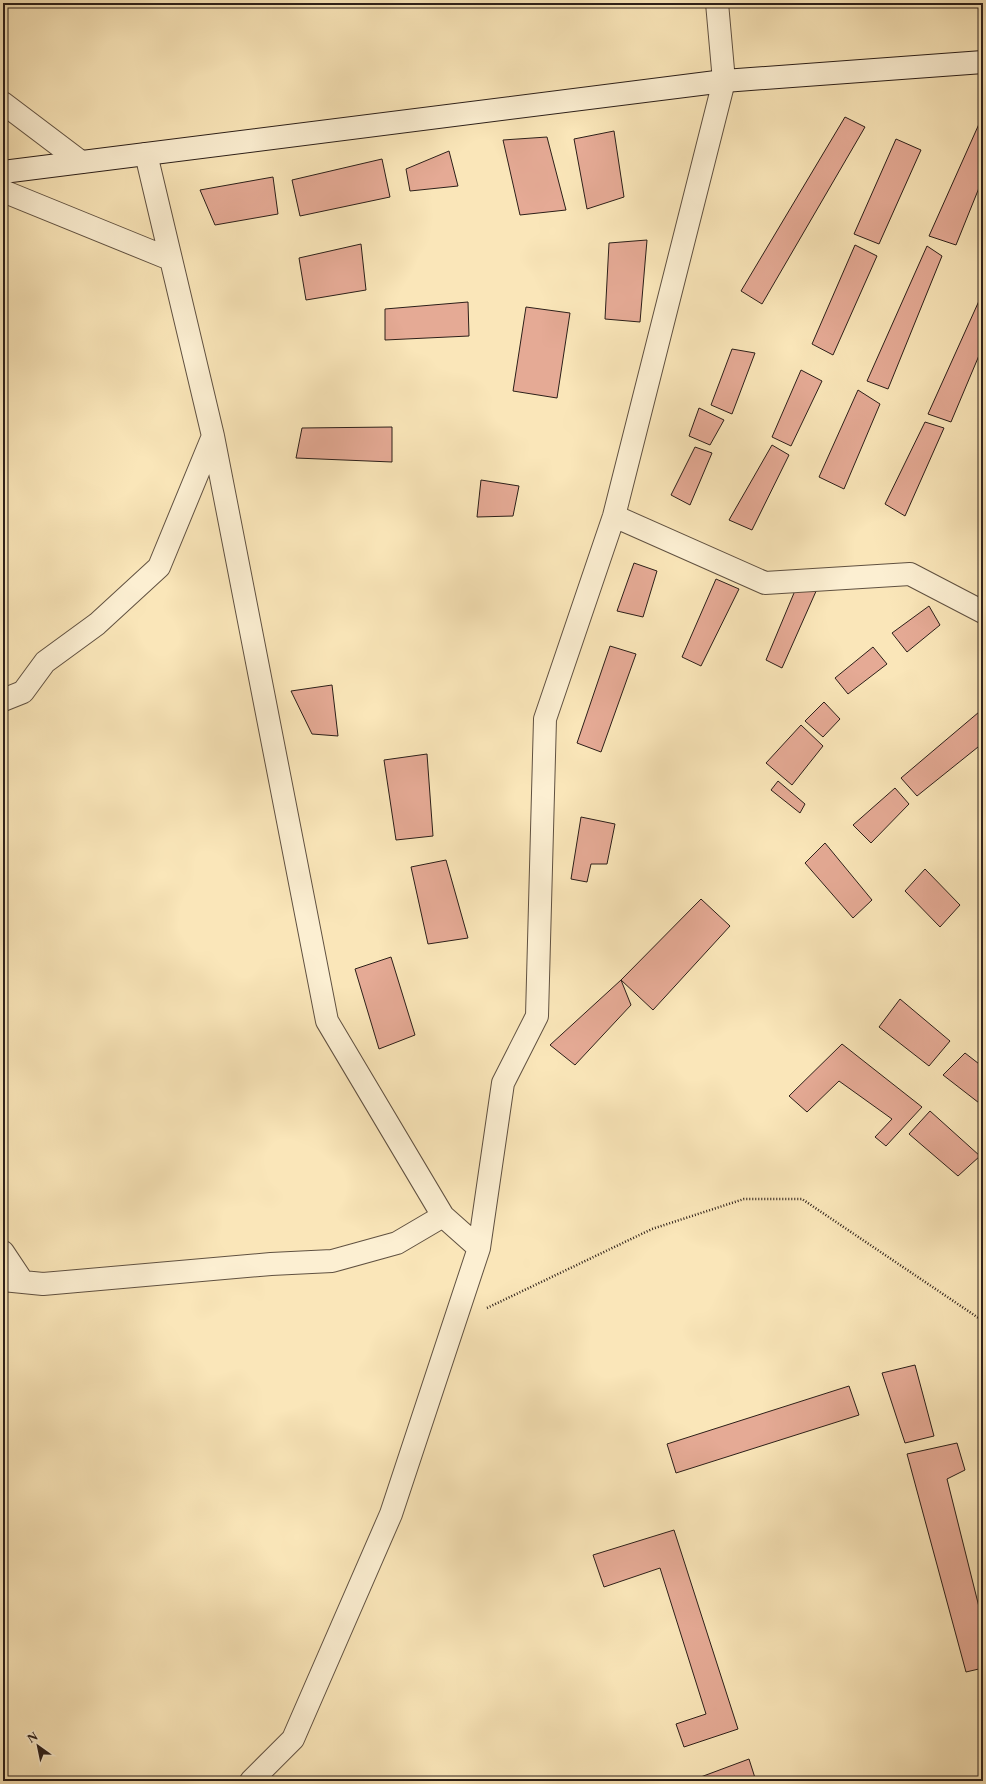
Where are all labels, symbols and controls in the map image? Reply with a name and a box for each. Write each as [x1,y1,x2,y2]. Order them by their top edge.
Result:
north arrow [18,1726,58,1766]
text: N [25,1729,41,1746]

